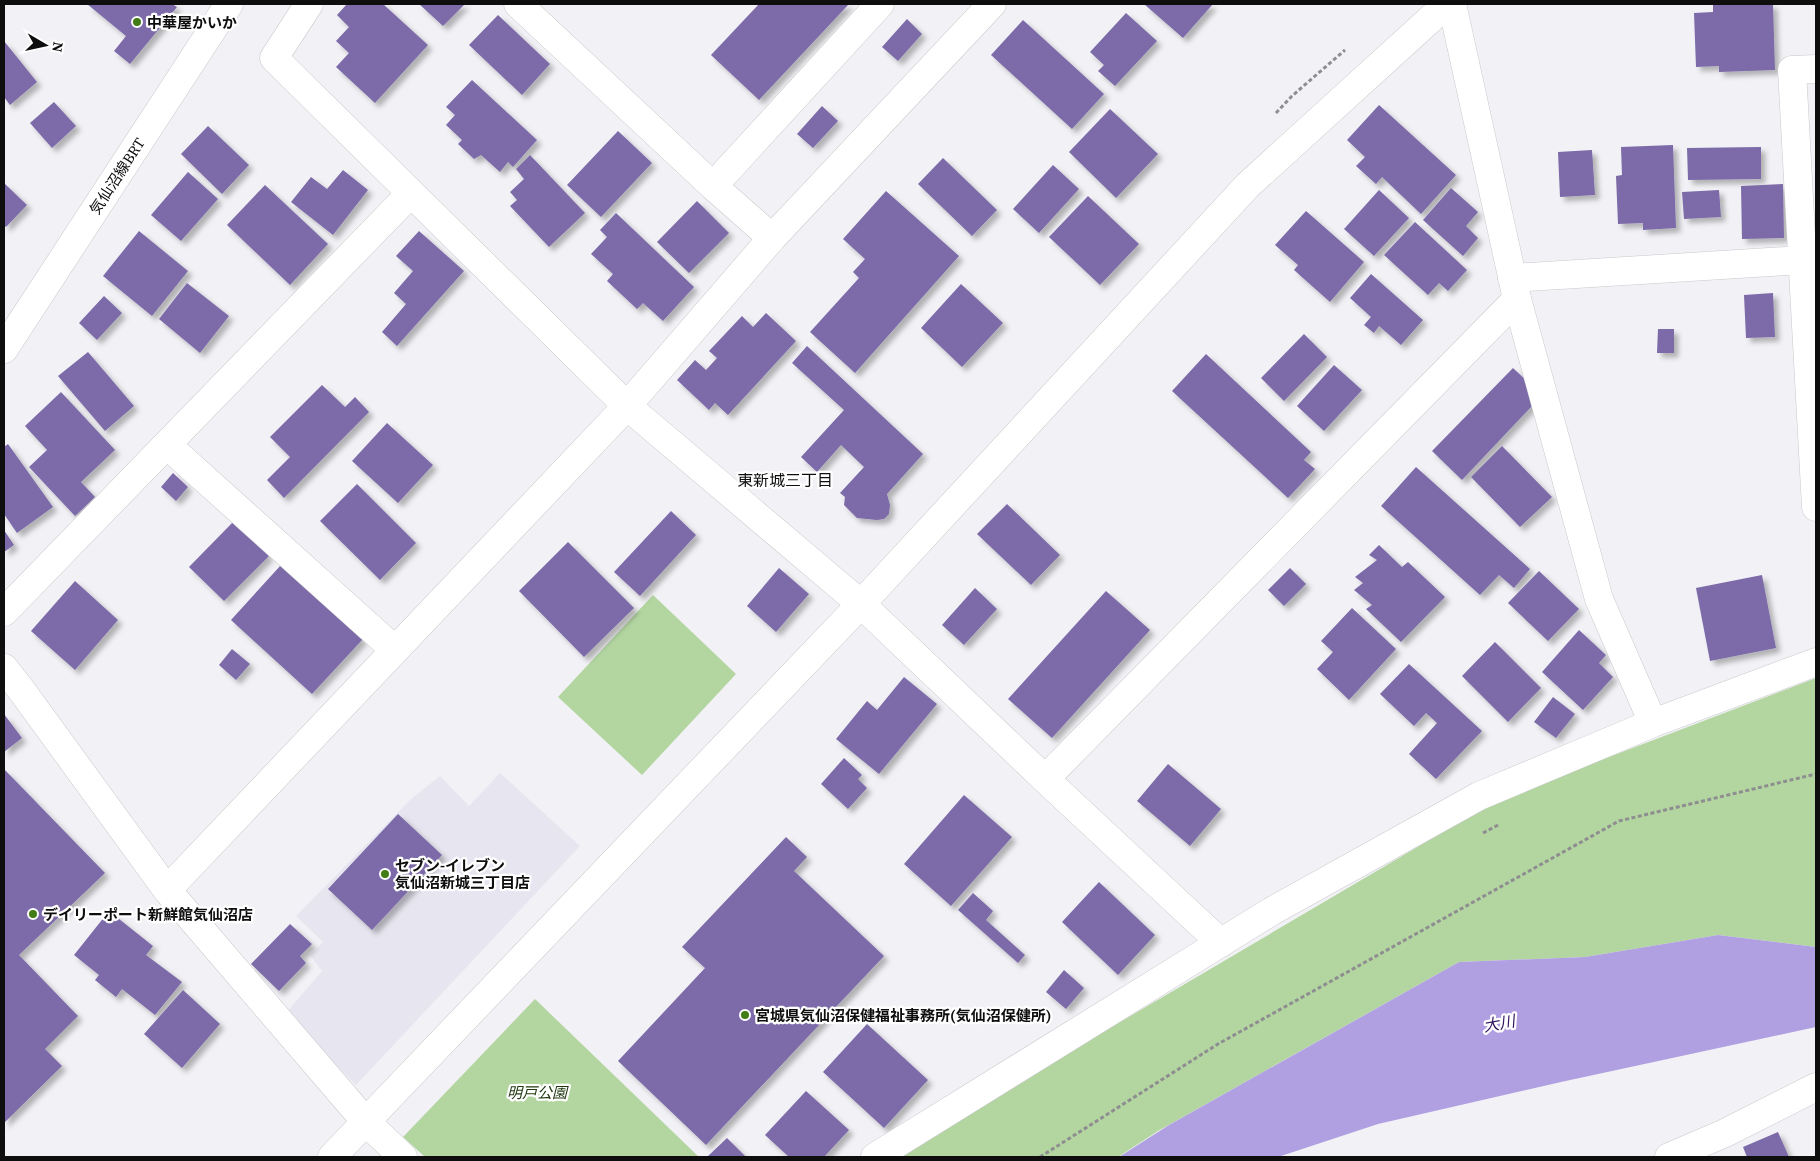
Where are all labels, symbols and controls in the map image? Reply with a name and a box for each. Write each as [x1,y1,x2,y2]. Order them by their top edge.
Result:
place label: 中華屋かいか [147,12,237,33]
marker: 中華屋かいか [131,16,143,28]
north arrow [20,20,70,70]
text: N [47,40,69,54]
street label: 気仙沼線BRT [84,134,150,218]
district label: 東新城三丁目 [737,469,833,491]
place label: セブン-イレブン 気仙沼新城三丁目店 [395,855,530,893]
marker: セブン-イレブン 気仙沼新城三丁目店 [379,868,391,880]
place label: デイリーポート新鮮館気仙沼店 [43,904,253,925]
marker: デイリーポート新鮮館気仙沼店 [27,908,39,920]
place label: 宮城県気仙沼保健福祉事務所(気仙沼保健所) [755,1005,1051,1026]
marker: 宮城県気仙沼保健福祉事務所(気仙沼保健所) [739,1009,751,1021]
water label: 大川 [1481,1009,1519,1037]
park label: 明戸公園 [507,1082,569,1103]

